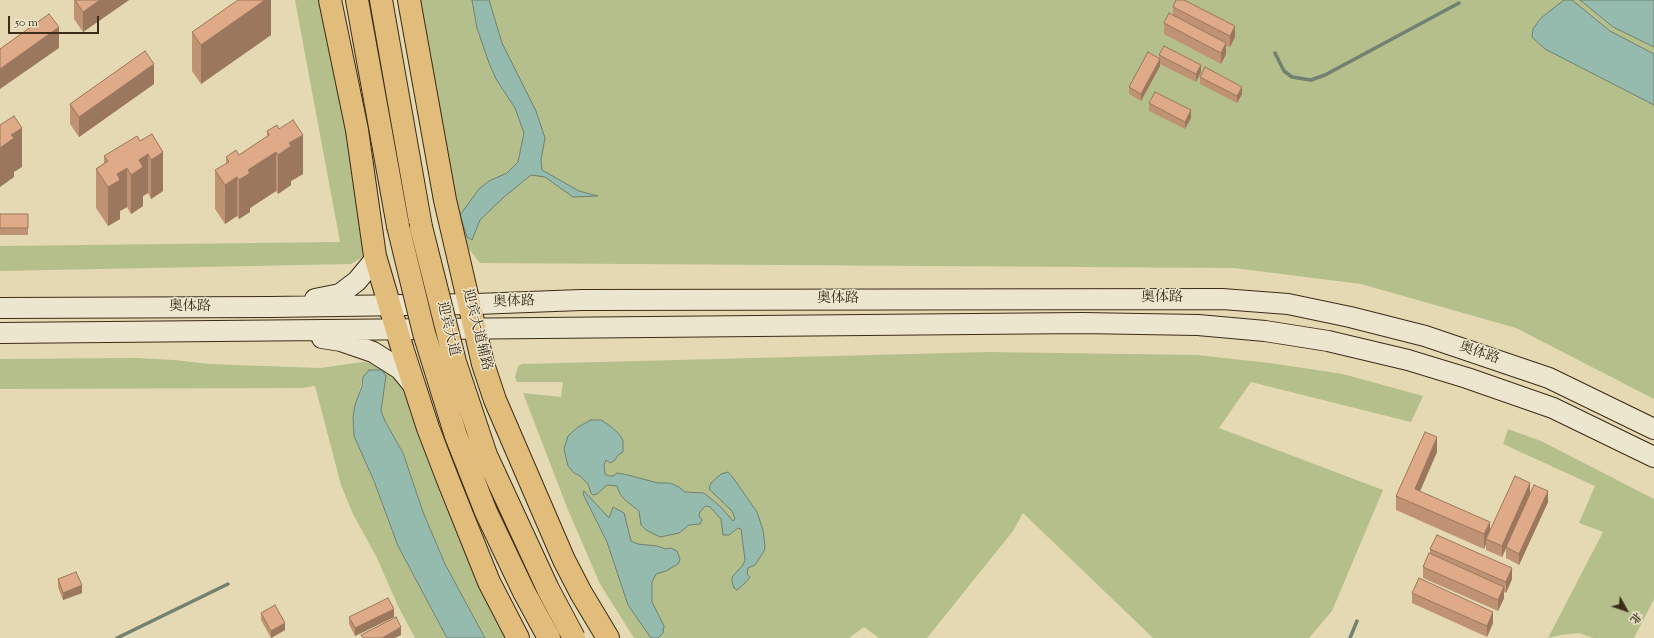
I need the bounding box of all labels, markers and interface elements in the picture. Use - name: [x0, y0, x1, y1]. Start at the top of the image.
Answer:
- scale bar: [10, 8, 101, 34]
- text: 50 m: [15, 14, 38, 32]
- street label: 迎宾大道辅路: [458, 287, 494, 373]
- street label: 奥体路: [1141, 291, 1183, 307]
- street label: 奥体路: [817, 292, 859, 308]
- street label: 奥体路: [493, 294, 535, 312]
- street label: 奥体路: [169, 300, 211, 316]
- street label: 迎宾大道: [432, 300, 462, 358]
- street label: 奥体路: [1456, 339, 1502, 369]
- north arrow: [1606, 590, 1646, 630]
- text: 北: [1626, 608, 1645, 627]

